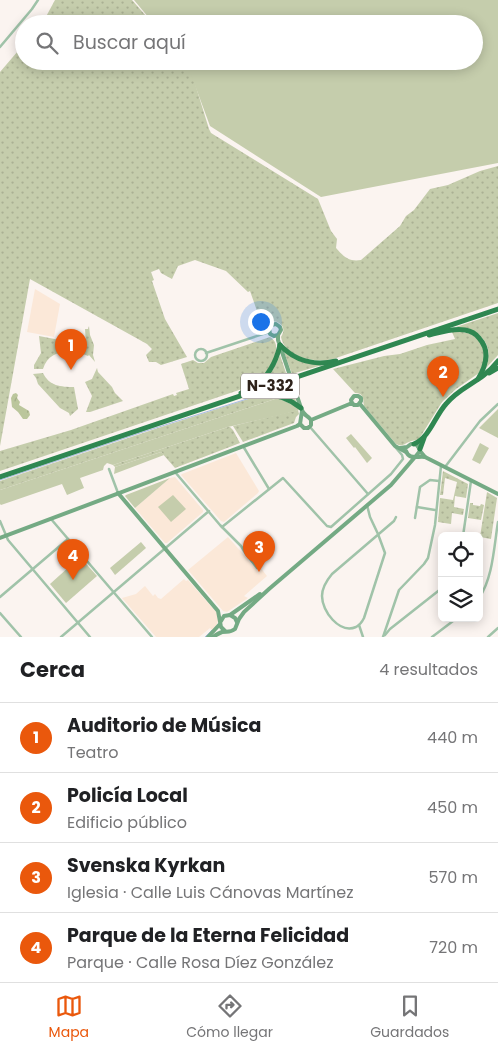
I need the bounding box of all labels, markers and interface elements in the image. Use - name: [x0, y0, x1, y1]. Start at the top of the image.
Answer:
- search box: [15, 15, 483, 70]
- icon: search: [33, 29, 61, 57]
- text: Buscar aquí: [73, 29, 186, 56]
- your location: [248, 309, 274, 335]
- pin: 1: [55, 329, 87, 370]
- pin: 2: [427, 356, 459, 397]
- road number: N-332: [241, 374, 299, 398]
- pin: 3: [243, 531, 275, 572]
- map controls: [438, 532, 483, 622]
- button: locate: [438, 532, 483, 577]
- pin: 4: [57, 539, 89, 580]
- button: layers: [438, 577, 483, 622]
- text: Cerca: [20, 655, 85, 684]
- text: 4 resultados: [379, 658, 478, 681]
- text: Auditorio de Música: [67, 712, 262, 739]
- text: 1: [33, 726, 39, 749]
- text: 440 m: [427, 726, 478, 749]
- text: Teatro: [67, 741, 118, 764]
- text: Policía Local: [67, 782, 188, 809]
- text: 2: [31, 796, 41, 819]
- text: 450 m: [427, 796, 478, 819]
- text: Edificio público: [67, 811, 187, 834]
- text: Svenska Kyrkan: [67, 852, 225, 879]
- text: 3: [31, 866, 41, 889]
- text: 570 m: [428, 866, 478, 889]
- text: Iglesia · Calle Luis Cánovas Martínez: [67, 881, 353, 904]
- text: Parque de la Eterna Felicidad: [67, 922, 349, 949]
- text: 4: [31, 936, 41, 959]
- text: 720 m: [429, 936, 478, 959]
- text: Parque · Calle Rosa Díez González: [67, 951, 333, 974]
- tab: Mapa: [49, 992, 89, 1043]
- tab: Cómo llegar: [186, 992, 273, 1043]
- tab: Guardados: [370, 992, 449, 1043]

